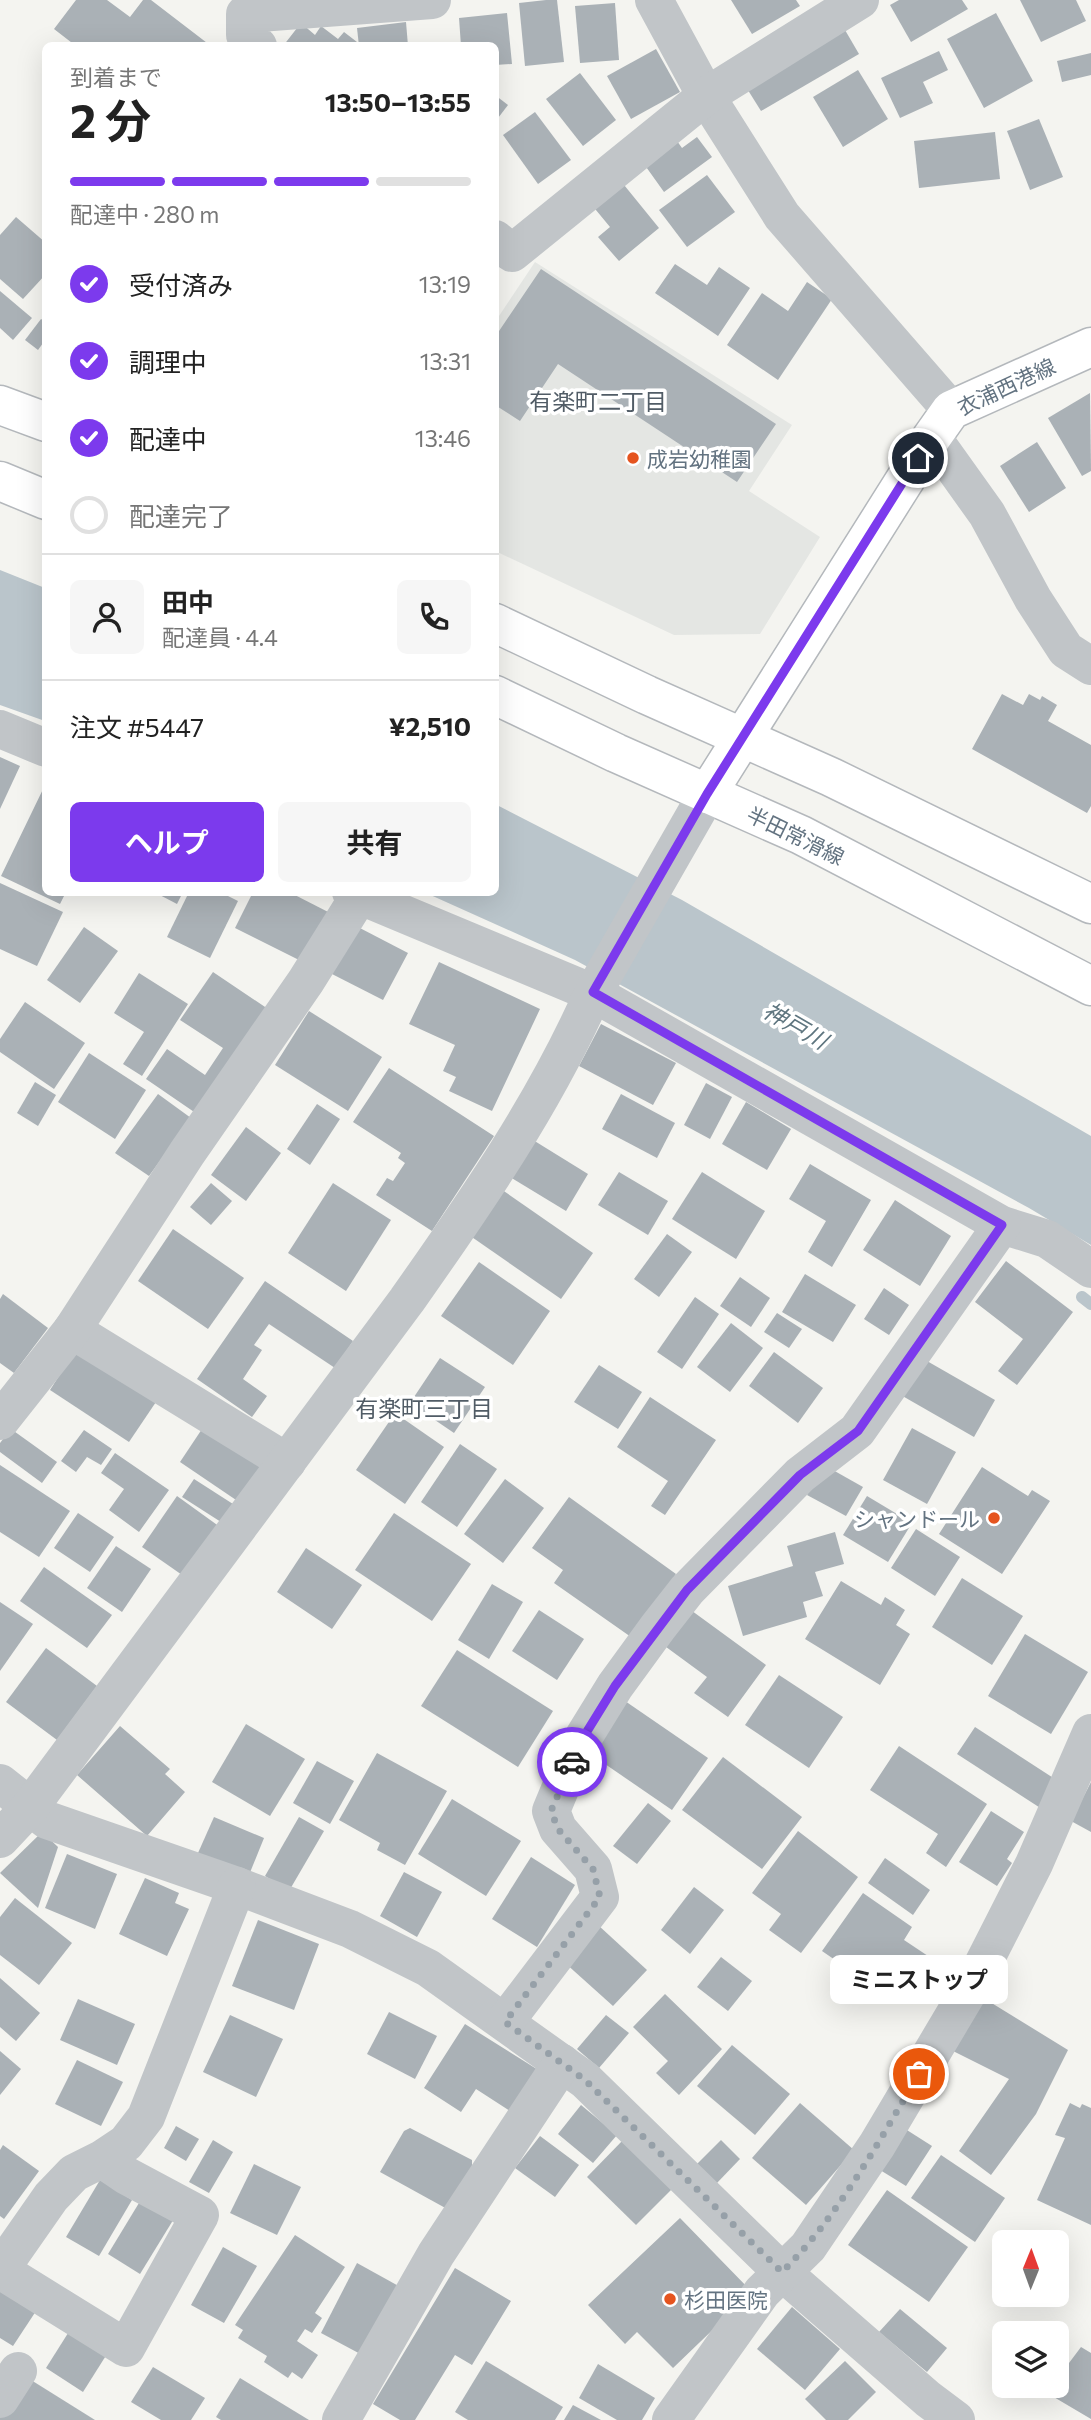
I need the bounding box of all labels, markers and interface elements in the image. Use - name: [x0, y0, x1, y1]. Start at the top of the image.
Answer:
- text: 到着まで: [70, 63, 162, 91]
- text: 13:50–13:55: [325, 86, 471, 117]
- text: 2 分: [70, 91, 151, 147]
- text: 配達中 · 280 m: [70, 200, 219, 228]
- icon: check: [70, 265, 108, 303]
- text: 受付済み: [129, 269, 233, 300]
- text: 13:19: [419, 270, 471, 298]
- icon: check: [70, 342, 108, 380]
- text: 調理中: [129, 346, 207, 377]
- text: 13:31: [420, 347, 471, 375]
- street label: 衣浦西港線: [953, 352, 1059, 420]
- district label: 有楽町二丁目: [529, 387, 667, 415]
- icon: check: [70, 419, 108, 457]
- text: 配達中: [129, 423, 207, 454]
- text: 13:46: [415, 424, 471, 452]
- pin: [888, 428, 948, 488]
- icon: home: [899, 439, 937, 477]
- place label: 成岩幼稚園: [647, 446, 752, 471]
- marker: 成岩幼稚園: [625, 450, 641, 466]
- text: 配達完了: [129, 500, 233, 531]
- button: person: [70, 580, 144, 654]
- button: phone: [397, 580, 471, 654]
- text: 田中: [162, 586, 214, 617]
- text: 配達員 · 4.4: [162, 623, 278, 651]
- text: ¥2,510: [389, 710, 471, 741]
- text: 注文 #5447: [70, 711, 204, 742]
- street label: 半田常滑線: [743, 801, 849, 869]
- button: ヘルプ: [70, 802, 264, 882]
- button: 共有: [278, 802, 471, 882]
- water label: 神戸川: [759, 996, 835, 1056]
- district label: 有楽町三丁目: [355, 1394, 493, 1422]
- place label: シャンドール: [854, 1506, 980, 1531]
- marker: シャンドール: [986, 1510, 1002, 1526]
- courier: [537, 1727, 607, 1797]
- icon: car: [553, 1743, 591, 1781]
- callout: ミニストップ: [830, 1955, 1008, 2004]
- text: ミニストップ: [850, 1965, 988, 1993]
- pin: [889, 2044, 949, 2104]
- icon: bag: [900, 2055, 938, 2093]
- north arrow: [992, 2230, 1069, 2306]
- map controls: [992, 2230, 1069, 2398]
- place label: 杉田医院: [684, 2287, 768, 2312]
- marker: 杉田医院: [662, 2291, 678, 2307]
- button: layers: [992, 2321, 1069, 2398]

